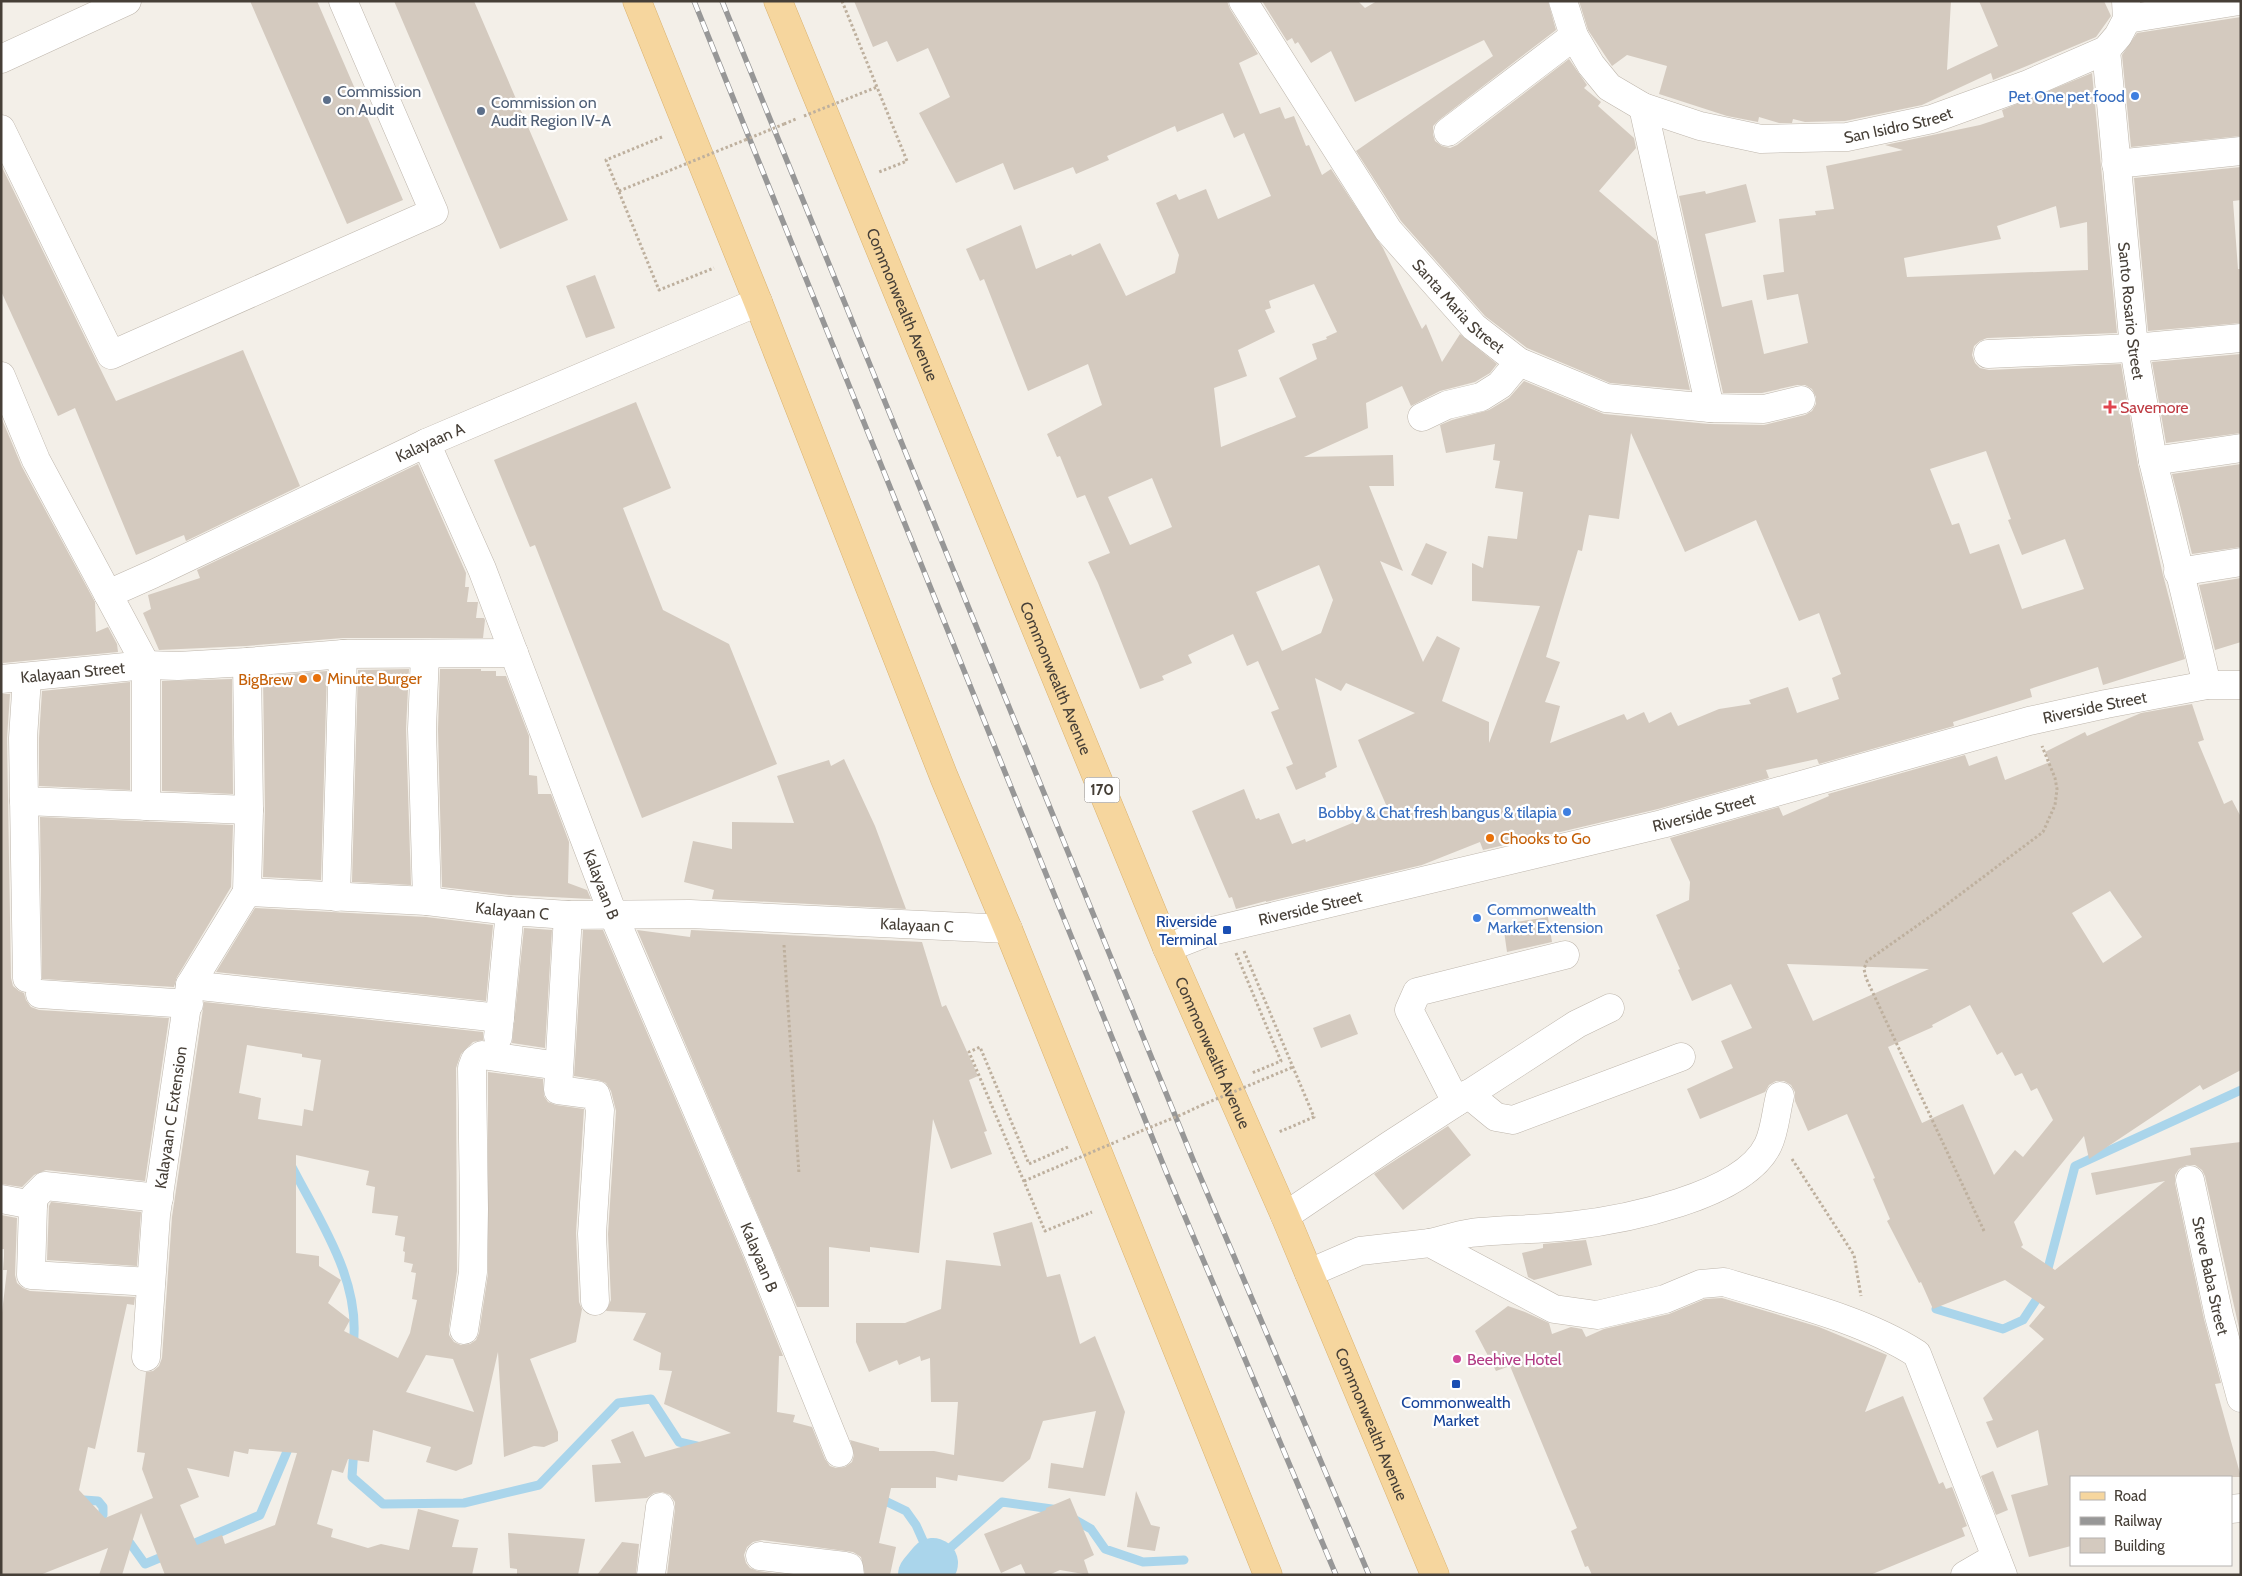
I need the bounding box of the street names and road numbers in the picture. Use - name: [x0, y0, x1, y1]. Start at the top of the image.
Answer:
- street label: San Isidro Street: [1842, 103, 1956, 147]
- street label: Commonwealth Avenue: [862, 225, 942, 384]
- street label: Santo Rosario Street: [2114, 241, 2148, 382]
- street label: Santa Maria Street: [1408, 255, 1509, 358]
- street label: Kalayaan A: [392, 419, 468, 466]
- street label: Commonwealth Avenue: [1016, 599, 1096, 758]
- street label: Kalayaan Street: [20, 658, 126, 687]
- street label: Riverside Street: [2041, 687, 2149, 728]
- road number: 170: [1084, 778, 1120, 802]
- street label: Riverside Street: [1651, 789, 1758, 836]
- street label: Kalayaan B: [579, 847, 623, 922]
- street label: Riverside Street: [1257, 887, 1365, 930]
- street label: Kalayaan C: [474, 898, 550, 924]
- street label: Kalayaan C: [880, 914, 954, 936]
- street label: Commonwealth Avenue: [1171, 974, 1254, 1132]
- street label: Kalayaan C Extension: [151, 1045, 191, 1190]
- street label: Steve Baba Street: [2188, 1215, 2233, 1338]
- street label: Kalayaan B: [736, 1220, 782, 1295]
- street label: Commonwealth Avenue: [1331, 1345, 1412, 1503]

